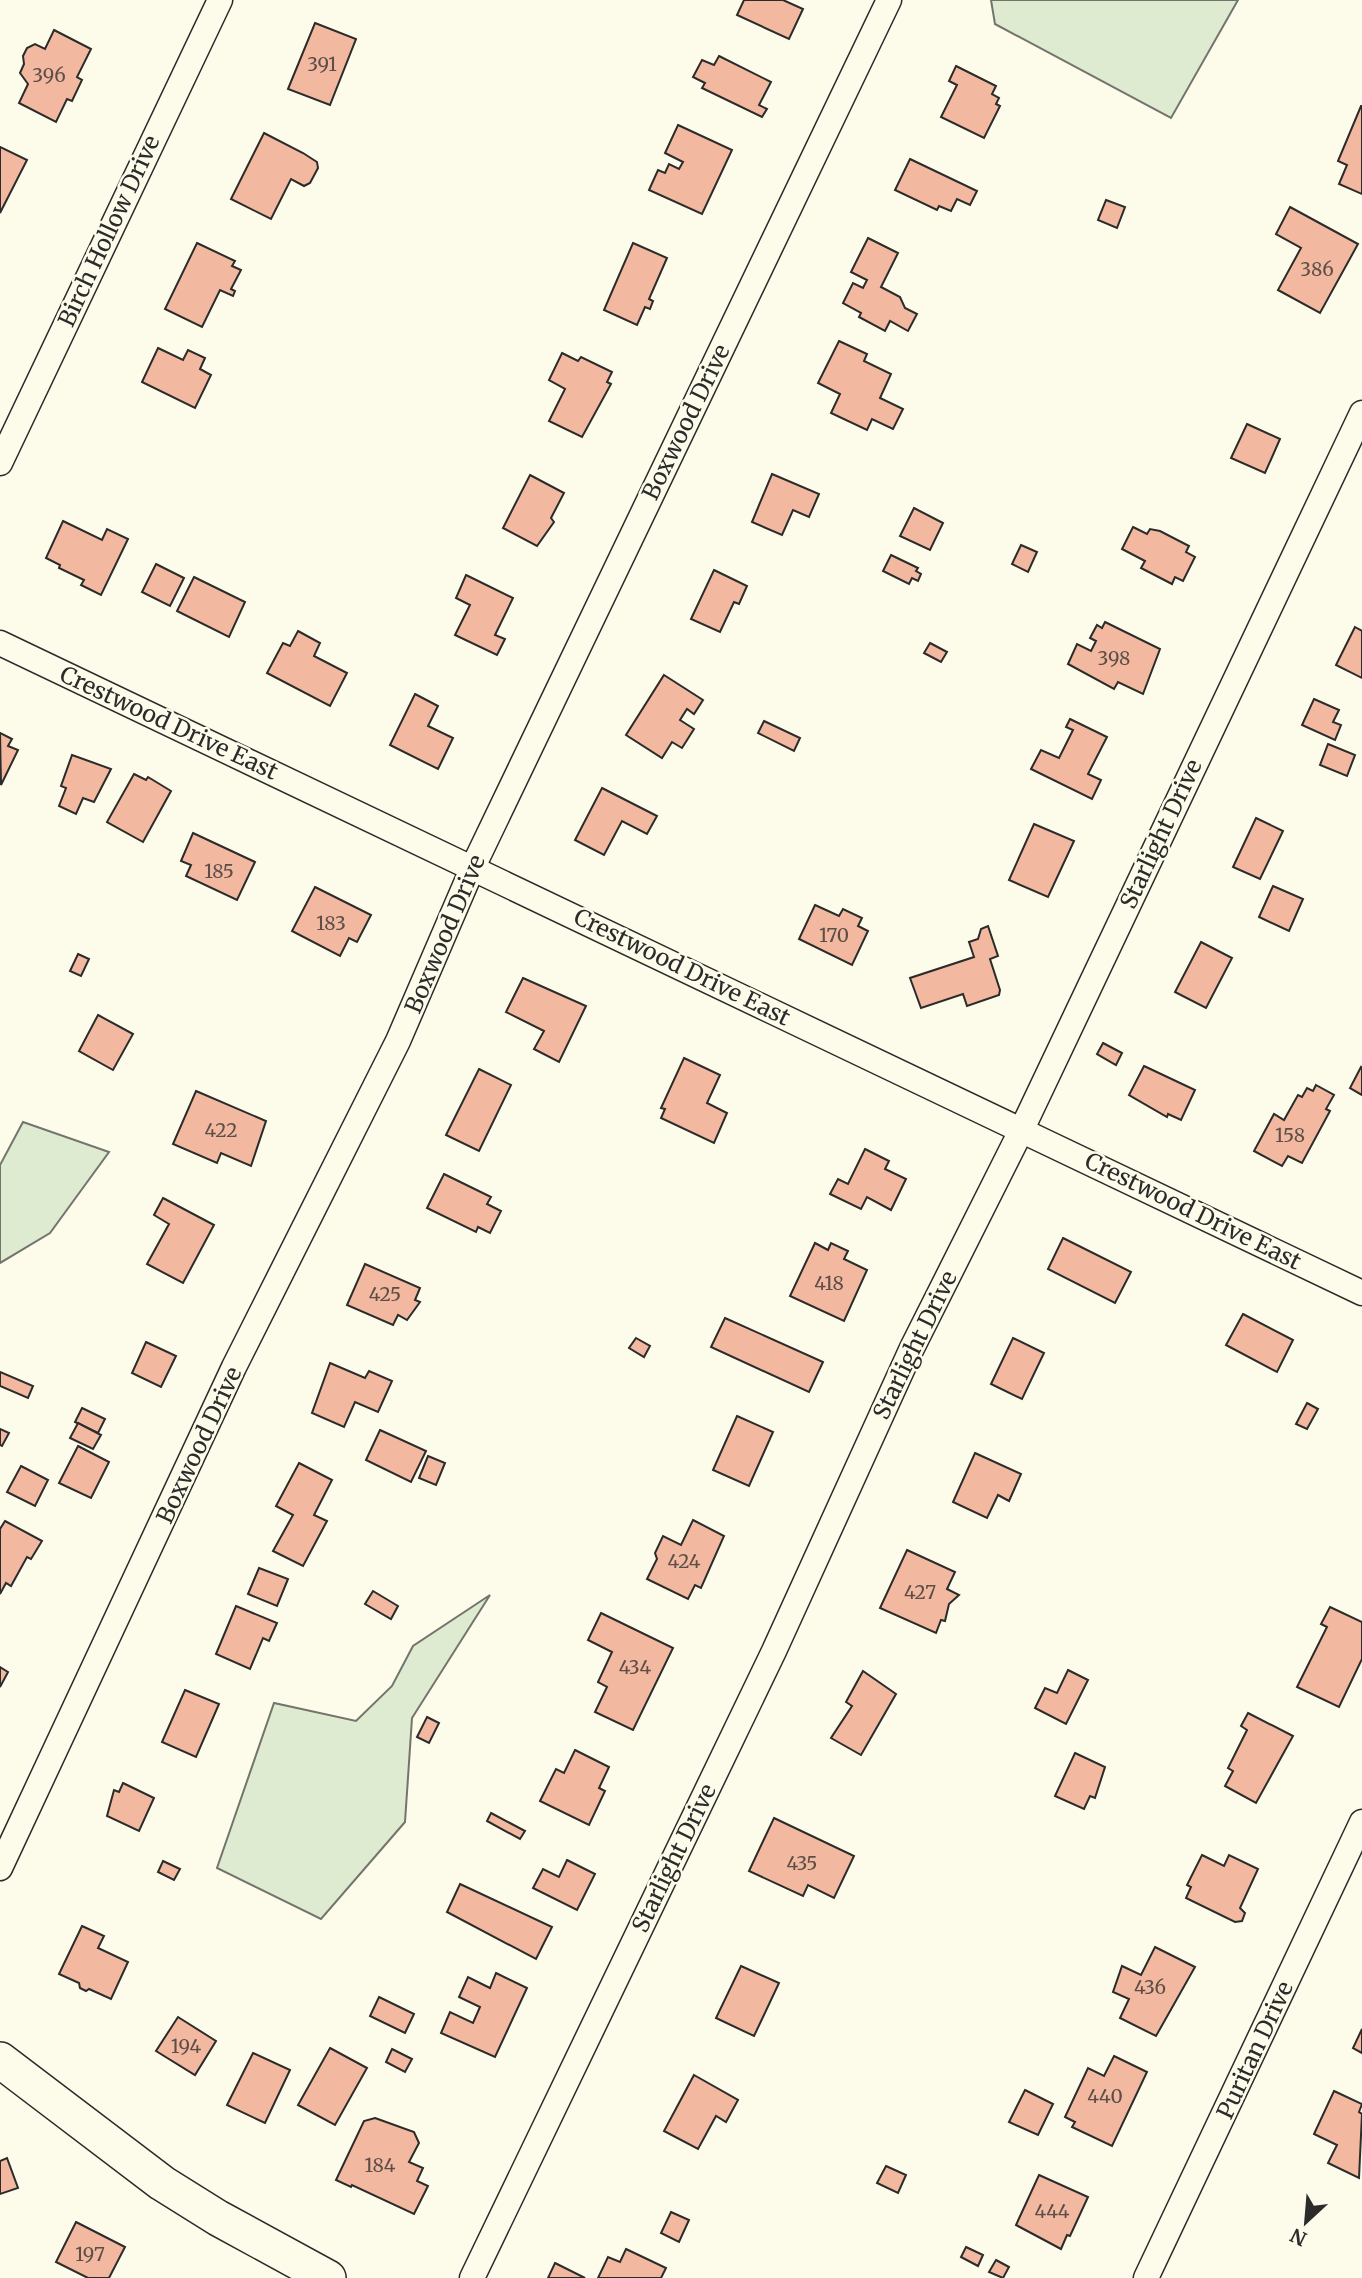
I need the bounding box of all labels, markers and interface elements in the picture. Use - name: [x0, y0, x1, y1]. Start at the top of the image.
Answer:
- house number: 391: [307, 52, 337, 76]
- house number: 396: [32, 63, 66, 87]
- street label: Birch Hollow Drive: [51, 130, 166, 331]
- house number: 386: [1300, 257, 1334, 281]
- street label: Boxwood Drive: [635, 339, 736, 504]
- house number: 398: [1098, 646, 1130, 670]
- street label: Crestwood Drive East: [56, 659, 283, 786]
- street label: Starlight Drive: [1113, 754, 1208, 913]
- street label: Boxwood Drive: [398, 850, 491, 1017]
- house number: 185: [204, 859, 234, 883]
- street label: Crestwood Drive East: [569, 902, 795, 1032]
- house number: 183: [316, 911, 346, 935]
- house number: 170: [819, 923, 849, 947]
- house number: 422: [205, 1118, 237, 1142]
- house number: 158: [1275, 1123, 1305, 1147]
- street label: Crestwood Drive East: [1080, 1146, 1306, 1276]
- street label: Starlight Drive: [866, 1266, 963, 1424]
- house number: 418: [814, 1271, 844, 1295]
- house number: 425: [369, 1282, 401, 1306]
- street label: Boxwood Drive: [150, 1362, 247, 1528]
- house number: 424: [667, 1549, 701, 1573]
- house number: 427: [904, 1580, 936, 1604]
- house number: 434: [619, 1655, 651, 1679]
- street label: Starlight Drive: [625, 1779, 722, 1937]
- house number: 435: [787, 1851, 817, 1875]
- house number: 436: [1134, 1975, 1166, 1999]
- street label: Puritan Drive: [1210, 1976, 1299, 2123]
- house number: 194: [171, 2034, 201, 2058]
- house number: 440: [1087, 2084, 1123, 2108]
- house number: 184: [365, 2153, 396, 2177]
- north arrow: [1271, 2187, 1341, 2257]
- house number: 444: [1034, 2199, 1070, 2223]
- text: N: [1287, 2223, 1311, 2251]
- house number: 197: [75, 2242, 105, 2266]

